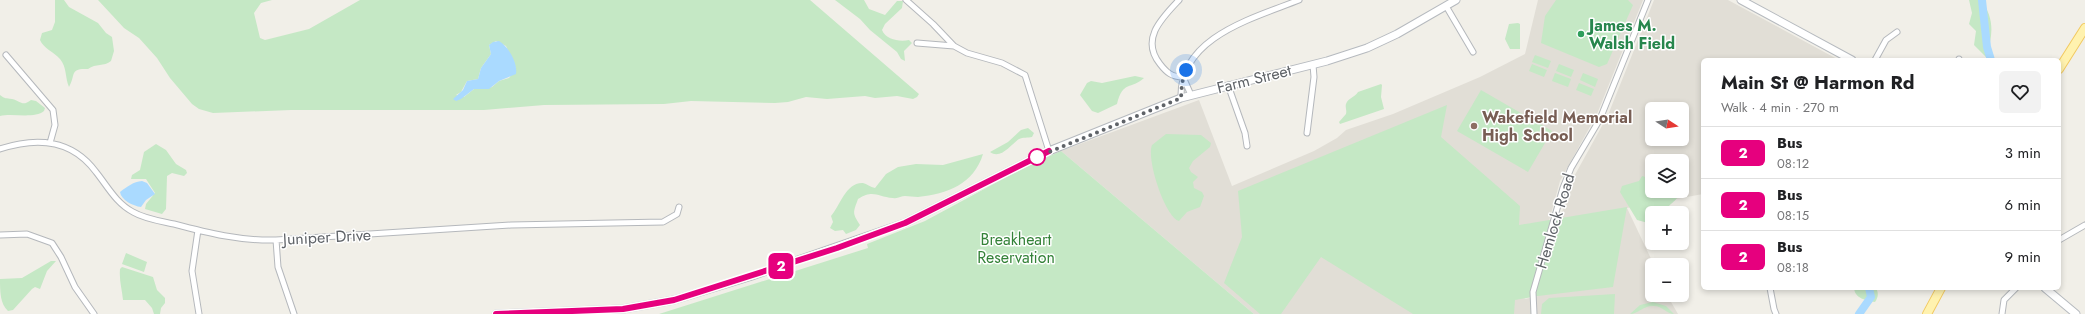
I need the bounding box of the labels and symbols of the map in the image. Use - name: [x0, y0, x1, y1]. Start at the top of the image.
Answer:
- place label: James M. Walsh Field: [1586, 14, 1675, 55]
- marker: James M. Walsh Field: [1576, 29, 1586, 39]
- street label: Farm Street: [1214, 59, 1294, 99]
- your location: [1176, 60, 1196, 80]
- north arrow: [1645, 102, 1689, 146]
- place label: Wakefield Memorial High School: [1482, 106, 1632, 147]
- marker: Wakefield Memorial High School: [1469, 121, 1479, 131]
- unlabelled marker: [1028, 148, 1046, 166]
- street label: Hemlock Road: [1530, 171, 1580, 271]
- street label: Juniper Drive: [280, 223, 372, 251]
- park label: Breakheart Reservation: [977, 228, 1055, 269]
- line badge: 2: [768, 253, 794, 279]

